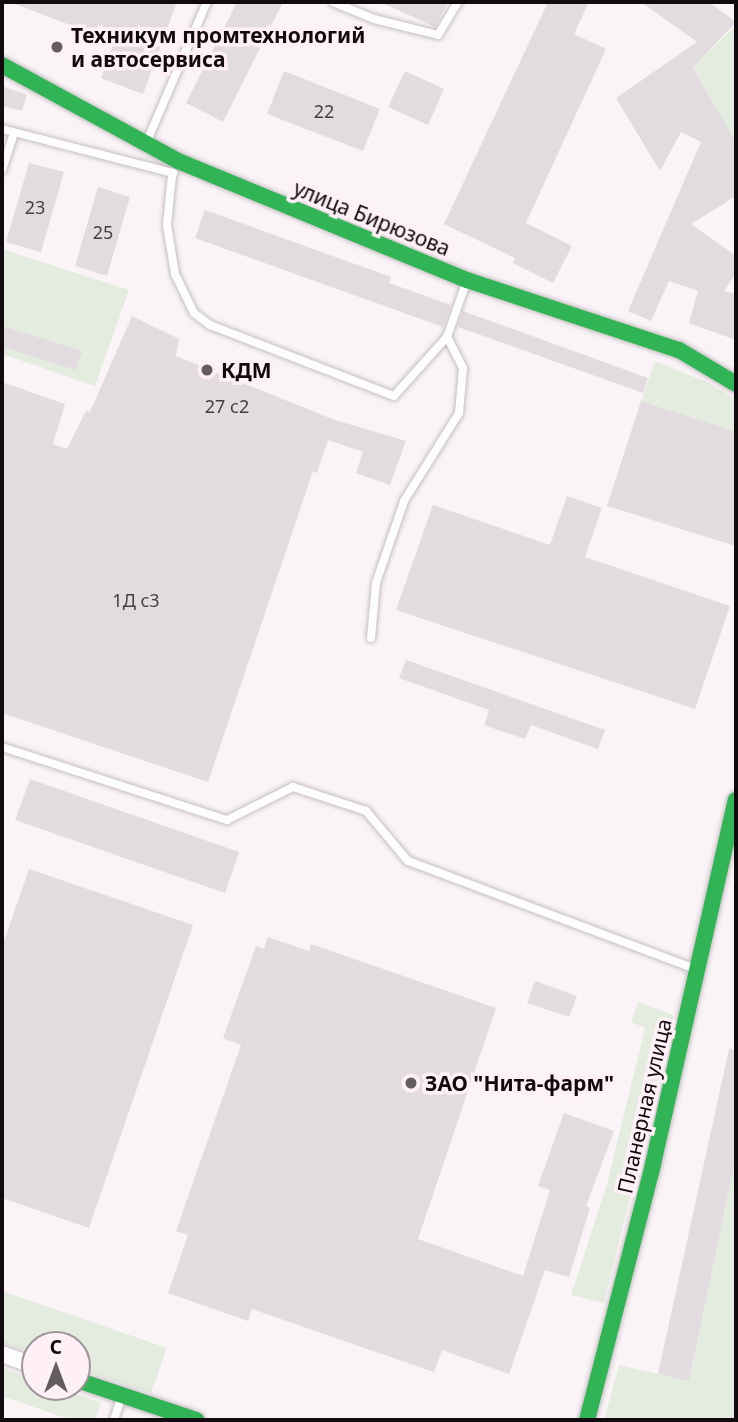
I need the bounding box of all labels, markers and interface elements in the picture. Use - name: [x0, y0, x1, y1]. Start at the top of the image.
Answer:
- place label: Техникум промтехнологий и автосервиса: [71, 22, 365, 72]
- marker: Техникум промтехнологий и автосервиса: [49, 39, 65, 55]
- house number: 22: [314, 100, 334, 122]
- street label: улица Бирюзова: [290, 175, 454, 261]
- house number: 23: [25, 196, 45, 218]
- house number: 25: [93, 221, 113, 243]
- place label: КДМ: [221, 357, 272, 383]
- marker: КДМ: [199, 362, 215, 378]
- house number: 27 с2: [205, 395, 249, 417]
- house number: 1Д с3: [112, 589, 160, 611]
- street label: Планерная улица: [612, 1016, 676, 1196]
- place label: ЗАО "Нита-фарм": [425, 1070, 614, 1096]
- marker: ЗАО "Нита-фарм": [403, 1075, 419, 1091]
- north arrow: [21, 1331, 91, 1401]
- text: С: [50, 1334, 62, 1360]

